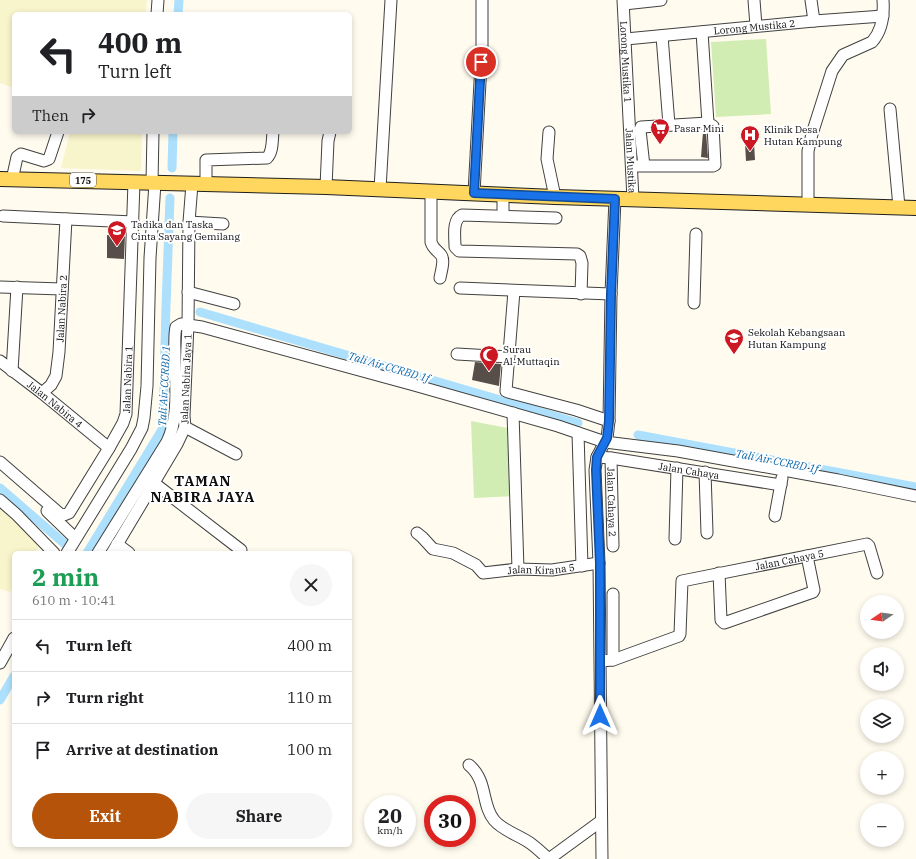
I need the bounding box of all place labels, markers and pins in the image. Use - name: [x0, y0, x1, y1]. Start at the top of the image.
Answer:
- pin: [464, 45, 498, 79]
- supermarket icon: Pasar Mini: [649, 117, 671, 145]
- place label: Pasar Mini: [674, 122, 724, 135]
- place label: Klinik Desa Hutan Kampung: [764, 123, 842, 148]
- hospital icon: Klinik Desa Hutan Kampung: [739, 124, 761, 152]
- place label: Tadika dan Taska Cinta Sayang Gemilang: [131, 218, 240, 243]
- school or university icon: Tadika dan Taska Cinta Sayang Gemilang: [106, 219, 128, 247]
- place label: Sekolah Kebangsaan Hutan Kampung: [748, 326, 846, 351]
- school or university icon: Sekolah Kebangsaan Hutan Kampung: [723, 327, 745, 355]
- place label: Surau Al-Muttaqin: [503, 343, 560, 368]
- mosque icon: Surau Al-Muttaqin: [478, 344, 500, 372]

